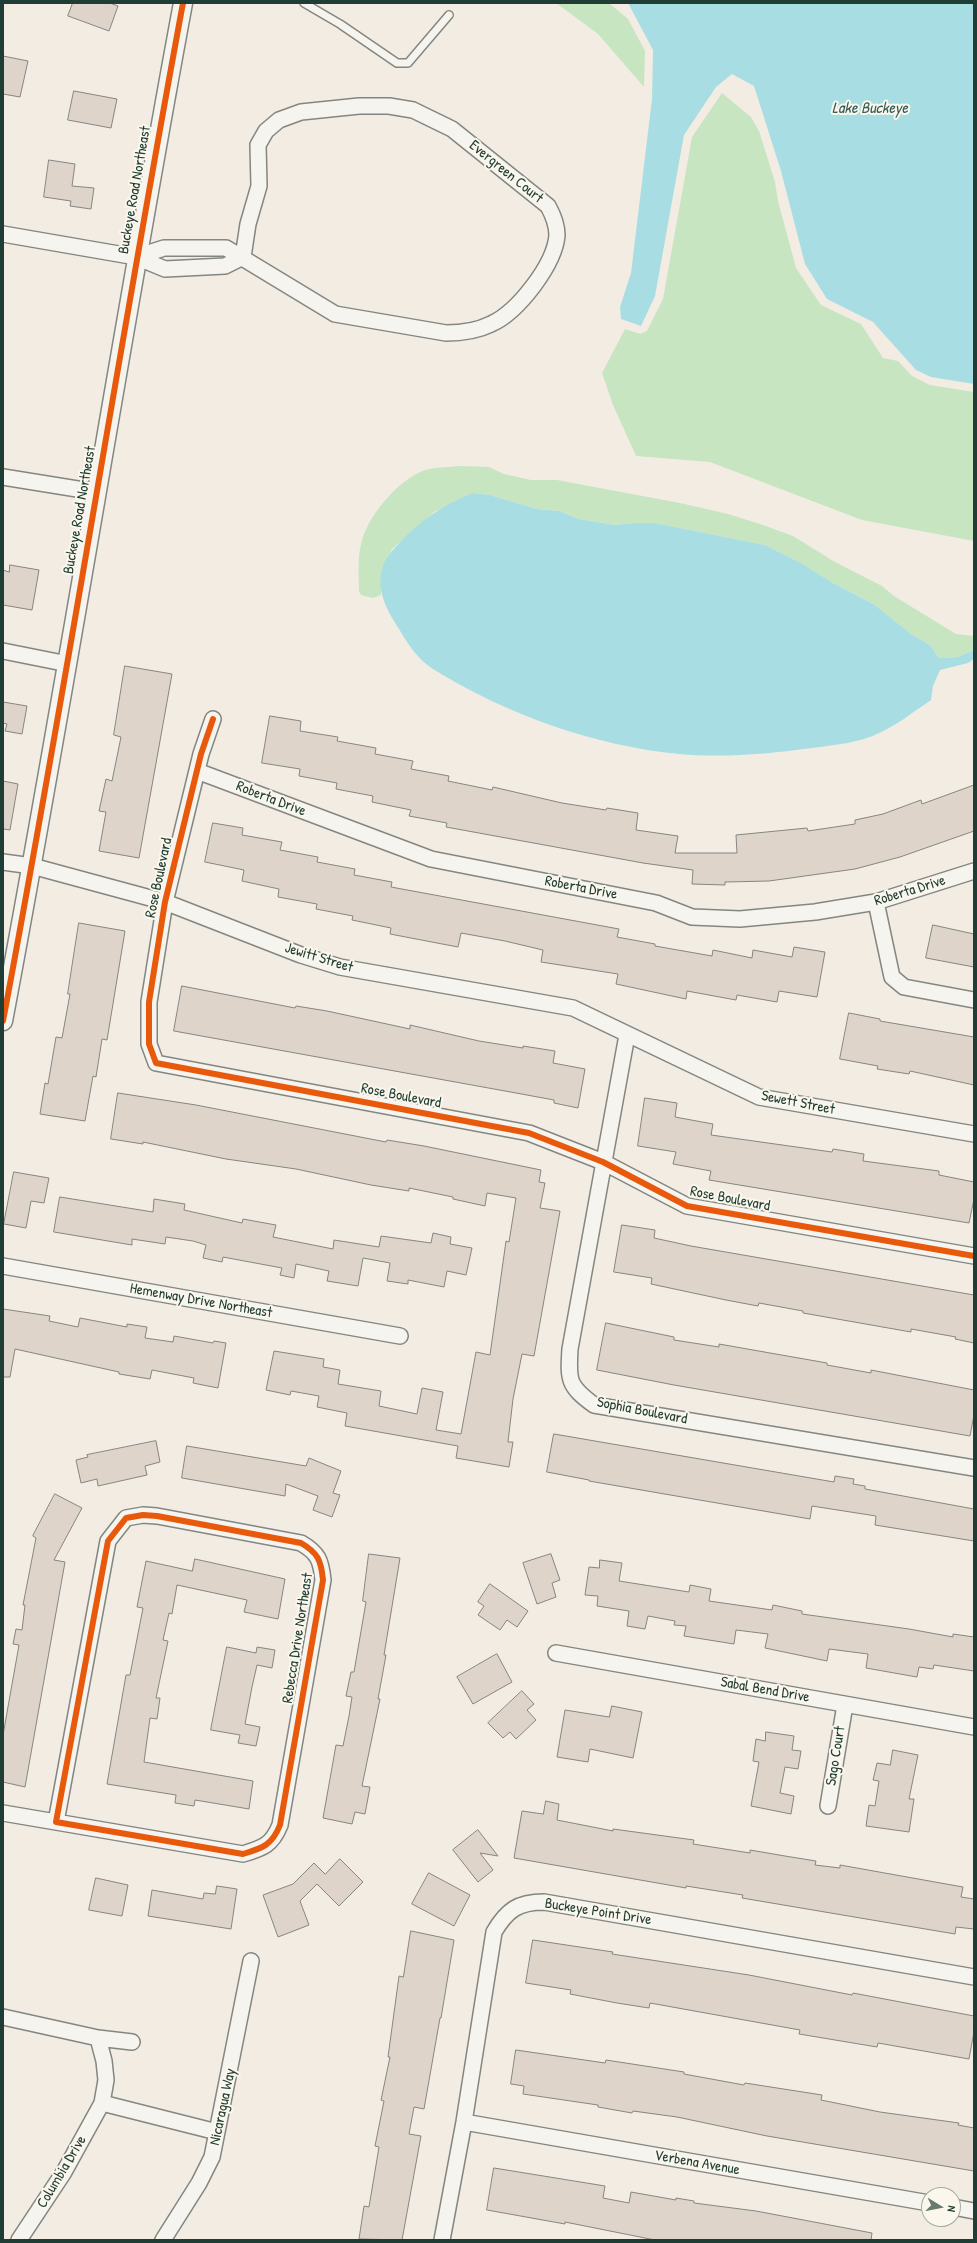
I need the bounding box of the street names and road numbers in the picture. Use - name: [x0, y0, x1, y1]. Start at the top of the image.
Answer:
- street label: Buckeye Road Northeast: [115, 125, 155, 255]
- street label: Evergreen Court: [465, 137, 547, 207]
- street label: Buckeye Road Northeast: [60, 445, 100, 575]
- street label: Roberta Drive: [233, 777, 309, 821]
- street label: Rose Boulevard: [142, 836, 176, 920]
- street label: Roberta Drive: [543, 872, 619, 904]
- street label: Roberta Drive: [872, 872, 948, 910]
- street label: Jewitt Street: [283, 939, 355, 977]
- street label: Rose Boulevard: [359, 1079, 443, 1113]
- street label: Sewett Street: [760, 1087, 836, 1119]
- street label: Rose Boulevard: [688, 1182, 772, 1216]
- street label: Hemenway Drive Northeast: [128, 1280, 274, 1322]
- street label: Sophia Boulevard: [595, 1393, 689, 1429]
- street label: Rebecca Drive Northeast: [279, 1572, 317, 1704]
- street label: Sabal Bend Drive: [719, 1673, 811, 1707]
- street label: Sago Court: [822, 1725, 850, 1787]
- street label: Buckeye Point Drive: [543, 1895, 653, 1929]
- street label: Nicaragua Way: [206, 2067, 240, 2147]
- street label: Columbia Drive: [33, 2132, 91, 2212]
- street label: Verbena Avenue: [653, 2147, 741, 2179]

